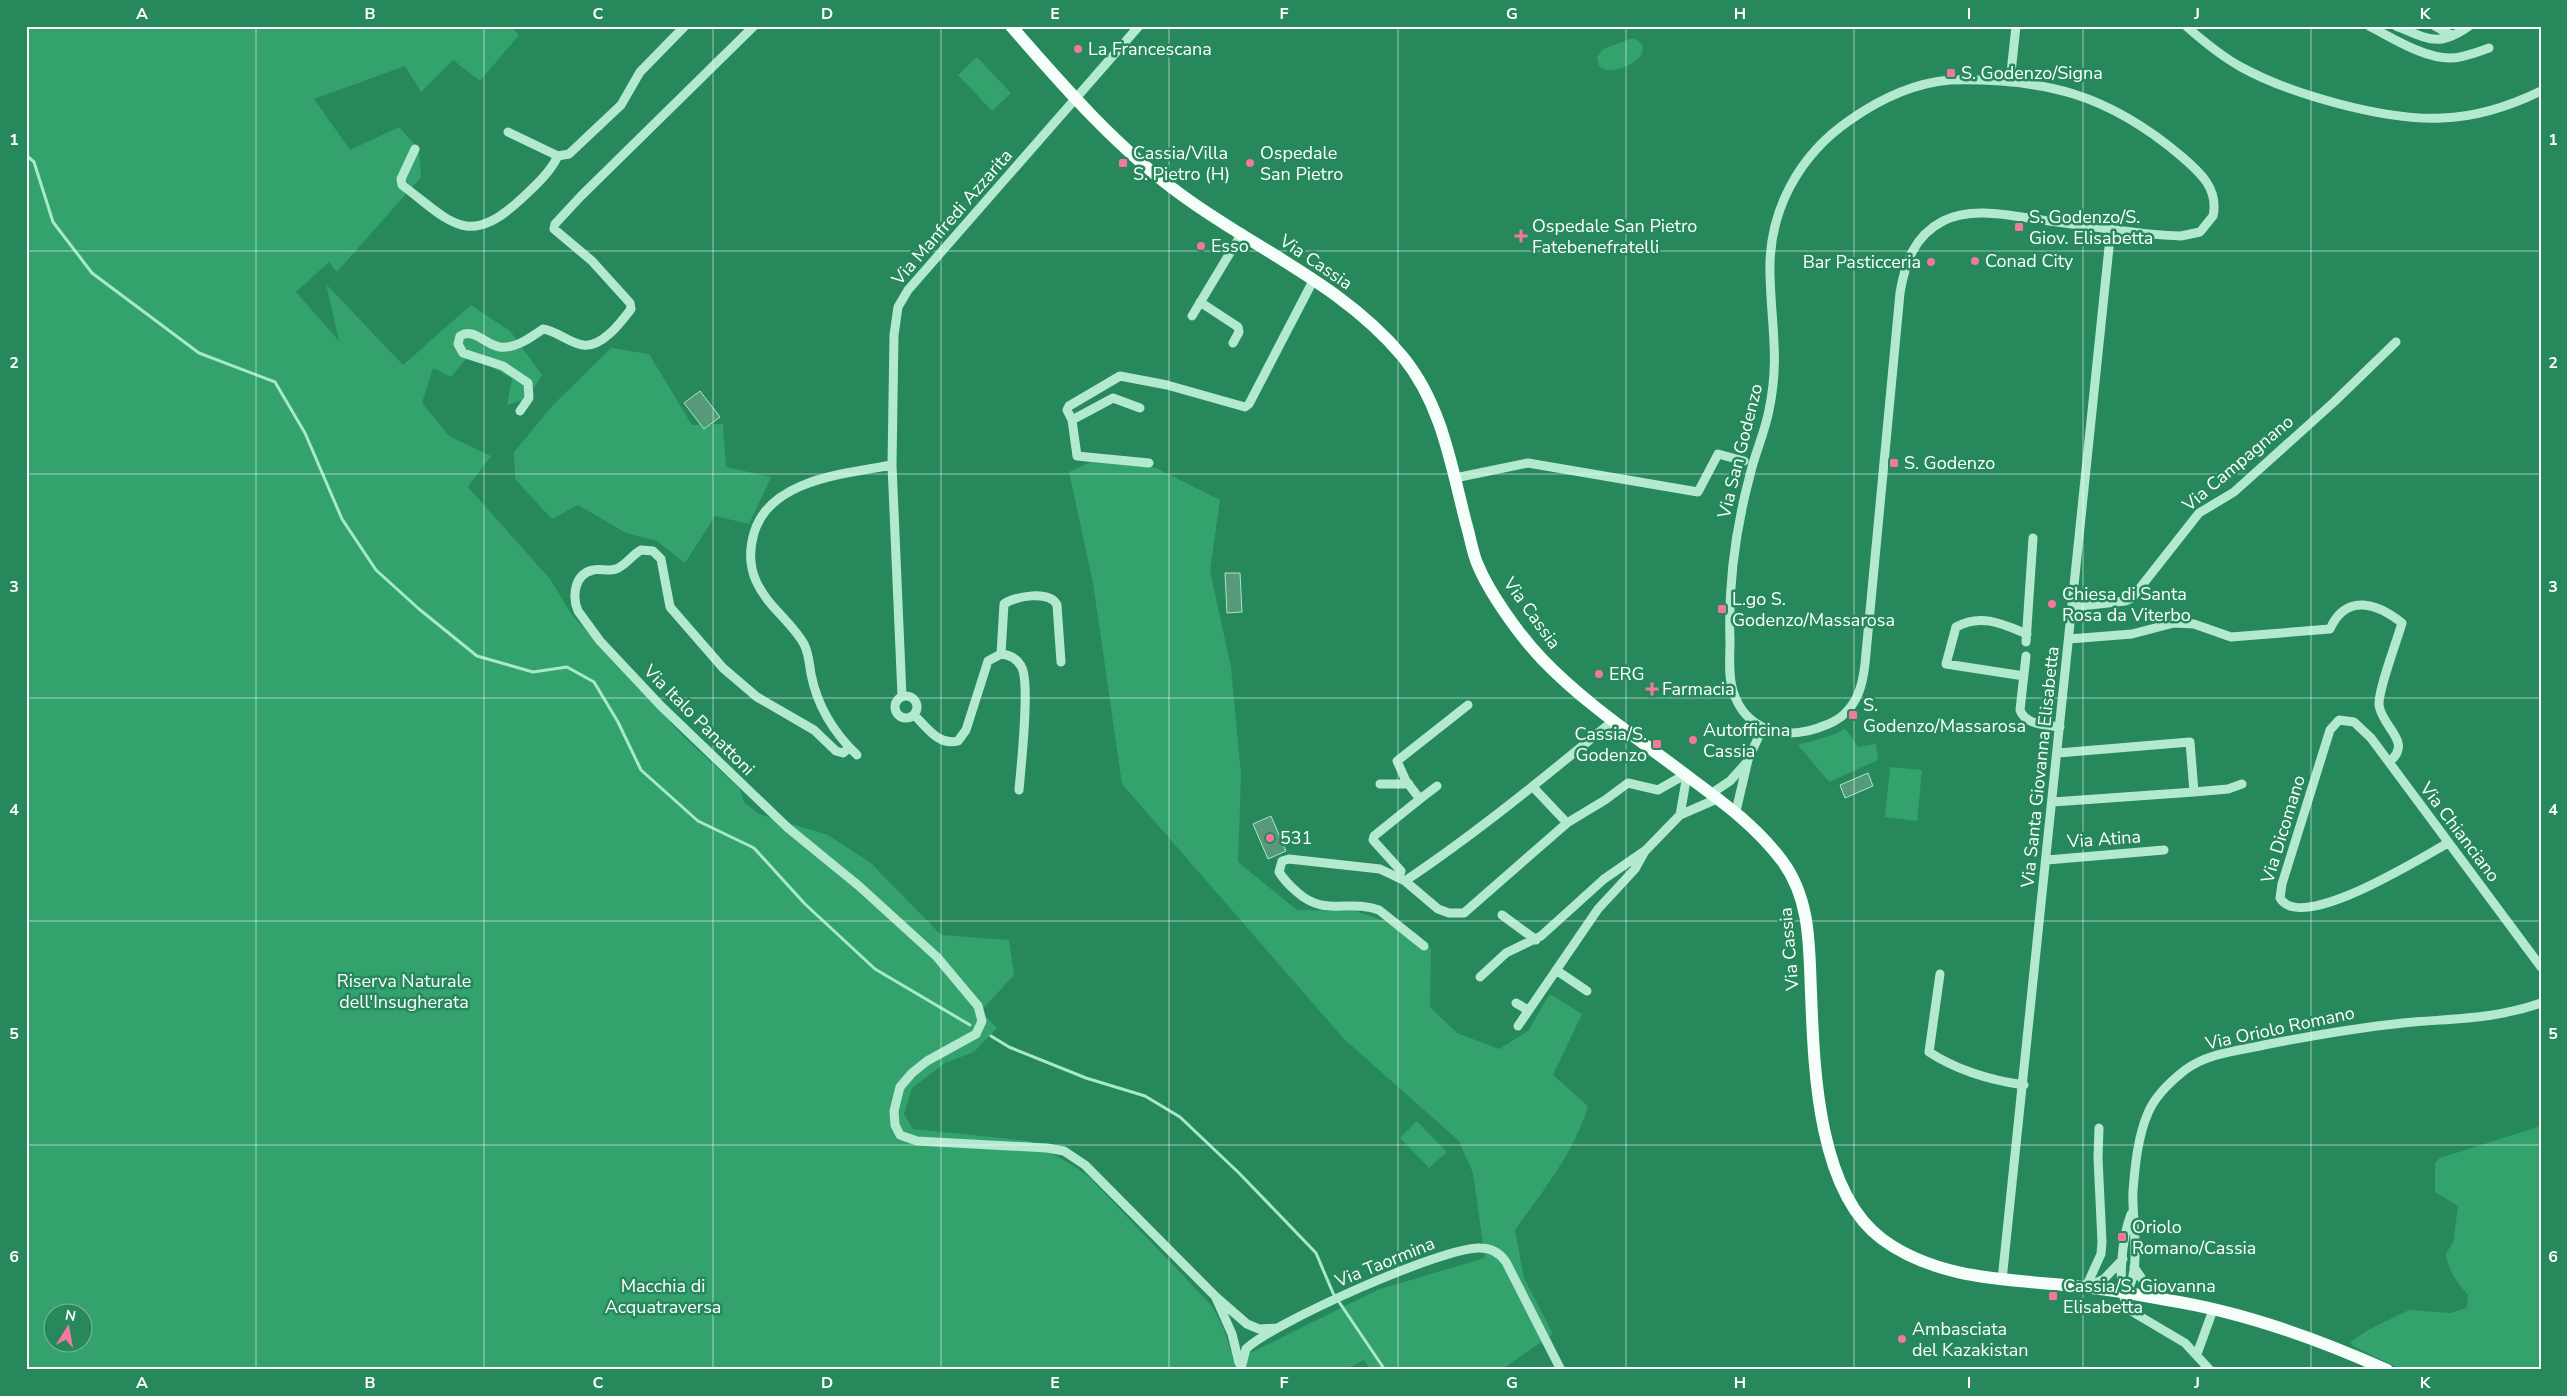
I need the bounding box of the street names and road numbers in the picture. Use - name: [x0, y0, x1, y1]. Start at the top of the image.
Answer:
- street label: Via Manfredi Azzarita: [886, 144, 1018, 291]
- street label: Via Cassia: [1274, 228, 1357, 295]
- street label: Via San Godenzo: [1711, 381, 1768, 522]
- street label: Via Campagnano: [2177, 409, 2299, 517]
- street label: Via Cassia: [1497, 572, 1566, 654]
- street label: Via Santa Giovanna Elisabetta: [2015, 645, 2065, 890]
- street label: Via Italo Panattoni: [637, 658, 760, 781]
- street label: Via Dicomano: [2255, 772, 2311, 887]
- street label: Via Chianciano: [2414, 776, 2505, 887]
- street label: Via Atina: [2065, 824, 2142, 854]
- street label: Via Cassia: [1773, 907, 1805, 992]
- street label: Via Oriolo Romano: [2202, 1000, 2357, 1056]
- street label: Via Taormina: [1331, 1231, 1438, 1293]

